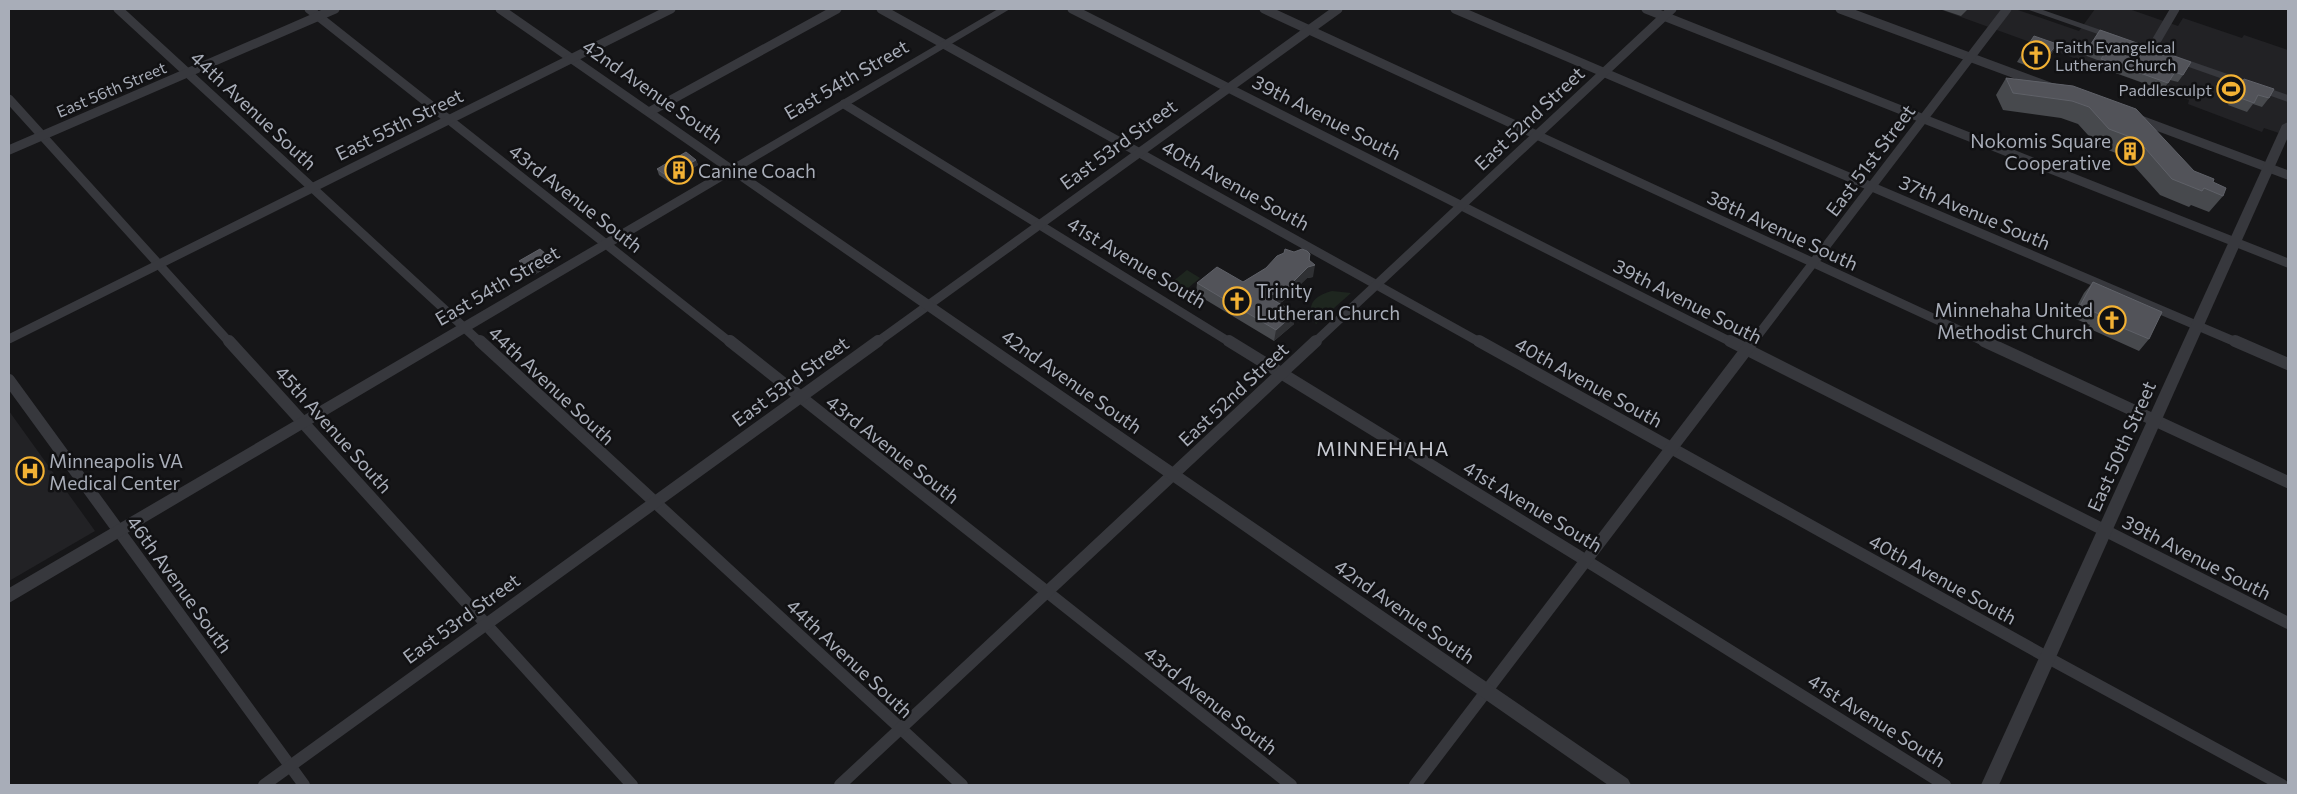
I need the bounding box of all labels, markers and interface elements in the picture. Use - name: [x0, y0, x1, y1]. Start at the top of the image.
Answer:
- street label: 42nd Avenue South: [578, 34, 728, 148]
- street label: East 54th Street: [780, 34, 912, 124]
- place label: Faith Evangelical Lutheran Church: [2055, 37, 2176, 74]
- church icon: Faith Evangelical Lutheran Church: [2021, 40, 2051, 70]
- street label: 44th Avenue South: [186, 46, 322, 174]
- street label: East 56th Street: [53, 57, 169, 121]
- street label: East 52nd Street: [1469, 61, 1589, 175]
- street label: 39th Avenue South: [1249, 70, 1405, 164]
- sports icon: Paddlesculpt: [2216, 74, 2246, 104]
- place label: Paddlesculpt: [2119, 80, 2212, 99]
- street label: East 55th Street: [331, 83, 467, 165]
- street label: East 53rd Street: [1055, 94, 1181, 194]
- street label: East 51st Street: [1820, 99, 1920, 220]
- place label: Nokomis Square Cooperative: [1970, 129, 2111, 174]
- street label: 40th Avenue South: [1158, 135, 1314, 235]
- building icon: Nokomis Square Cooperative: [2115, 136, 2145, 166]
- street label: 43rd Avenue South: [505, 139, 647, 257]
- building icon: Canine Coach: [664, 155, 694, 185]
- place label: Canine Coach: [698, 159, 816, 182]
- street label: 37th Avenue South: [1896, 170, 2054, 254]
- street label: 38th Avenue South: [1704, 185, 1862, 275]
- street label: 41st Avenue South: [1063, 212, 1211, 312]
- street label: East 54th Street: [431, 240, 563, 330]
- street label: 39th Avenue South: [1610, 254, 1766, 348]
- place label: Trinity Lutheran Church: [1256, 279, 1400, 324]
- church icon: Trinity Lutheran Church: [1222, 286, 1252, 316]
- place label: Minnehaha United Methodist Church: [1935, 298, 2093, 343]
- church icon: Minnehaha United Methodist Church: [2097, 305, 2127, 335]
- street label: 44th Avenue South: [484, 321, 620, 449]
- street label: 42nd Avenue South: [997, 324, 1147, 438]
- street label: East 53rd Street: [727, 331, 853, 431]
- street label: 40th Avenue South: [1511, 332, 1667, 432]
- street label: East 52nd Street: [1173, 337, 1293, 451]
- street label: 45th Avenue South: [271, 361, 397, 497]
- street label: East 50th Street: [2082, 377, 2160, 515]
- street label: 43rd Avenue South: [822, 390, 964, 508]
- district label: MINNEHAHA: [1316, 436, 1450, 460]
- place label: Minneapolis VA Medical Center: [49, 449, 183, 494]
- hospital icon: Minneapolis VA Medical Center: [15, 456, 45, 486]
- street label: 41st Avenue South: [1459, 456, 1607, 556]
- street label: 39th Avenue South: [2119, 510, 2275, 604]
- street label: 46th Avenue South: [122, 511, 238, 657]
- street label: 40th Avenue South: [1865, 529, 2021, 629]
- street label: 42nd Avenue South: [1330, 554, 1480, 668]
- street label: East 53rd Street: [398, 568, 524, 668]
- street label: 44th Avenue South: [782, 594, 918, 722]
- street label: 43rd Avenue South: [1140, 641, 1282, 759]
- street label: 41st Avenue South: [1804, 668, 1950, 772]

